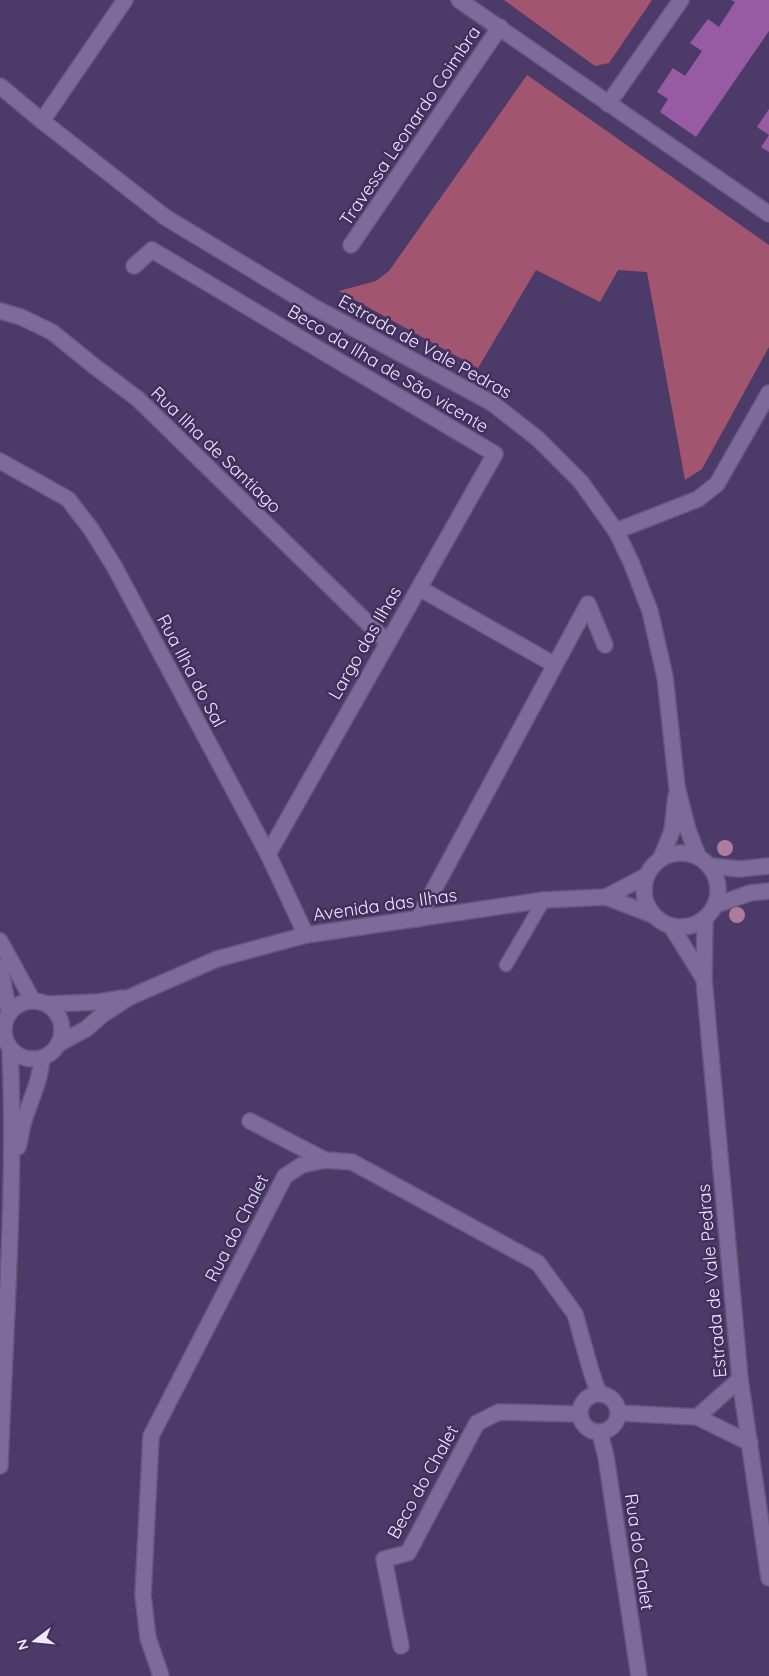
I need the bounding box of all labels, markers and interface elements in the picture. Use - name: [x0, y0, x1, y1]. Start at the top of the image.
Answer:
- street label: Travessa Leonardo Coimbra: [334, 21, 485, 230]
- street label: Estrada de Vale Pedras: [335, 289, 516, 404]
- street label: Beco da Ilha de São vicente: [283, 299, 493, 438]
- street label: Rua Ilha de Santiago: [146, 381, 286, 518]
- street label: Largo das Ilhas: [323, 582, 406, 704]
- street label: Rua Ilha do Sal: [152, 610, 231, 731]
- street label: Avenida das Ilhas: [311, 883, 458, 926]
- street label: Rua do Chalet: [200, 1170, 274, 1285]
- street label: Estrada de Vale Pedras: [692, 1183, 731, 1379]
- street label: Beco do Chalet: [382, 1421, 463, 1543]
- street label: Rua do Chalet: [620, 1492, 659, 1612]
- north arrow: [10, 1616, 60, 1666]
- text: N: [12, 1637, 33, 1652]

